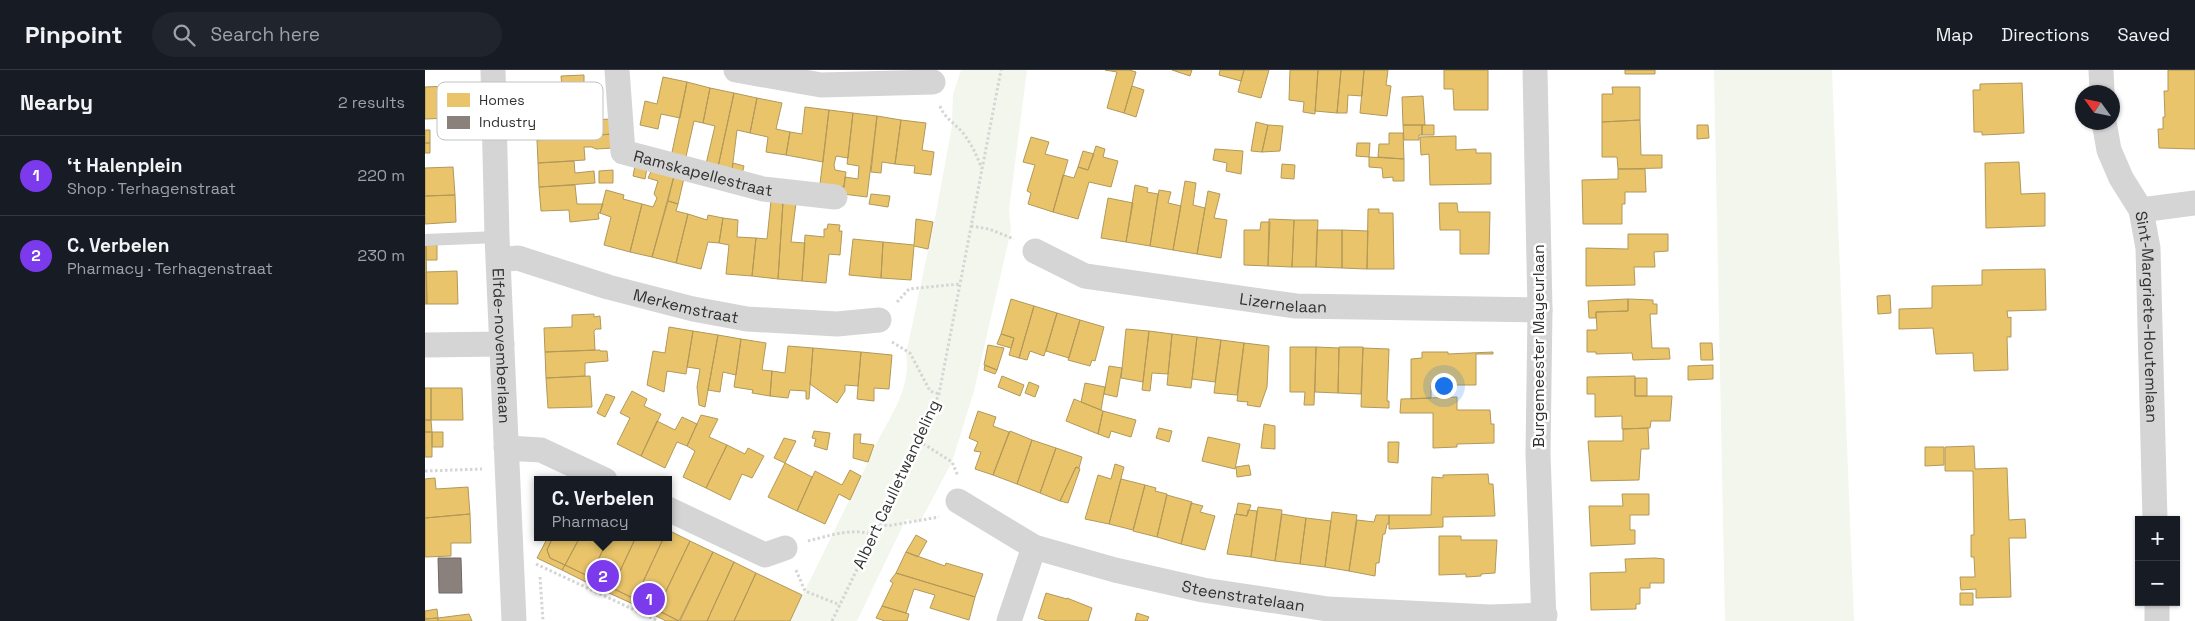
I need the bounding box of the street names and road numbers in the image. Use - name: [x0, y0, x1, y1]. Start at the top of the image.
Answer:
- street label: Ramskapellestraat: [631, 145, 773, 201]
- street label: Sint-Margriete-Houtemlaan: [2130, 209, 2162, 423]
- street label: Burgemeester Mayeurlaan: [1528, 244, 1549, 448]
- street label: Elfde-novemberlaan: [487, 268, 515, 424]
- street label: Merkemstraat: [631, 284, 740, 328]
- street label: Lizernelaan: [1238, 288, 1327, 318]
- street label: Albert Caulletwandeling: [848, 396, 945, 572]
- street label: Steenstratelaan: [1180, 575, 1306, 616]

